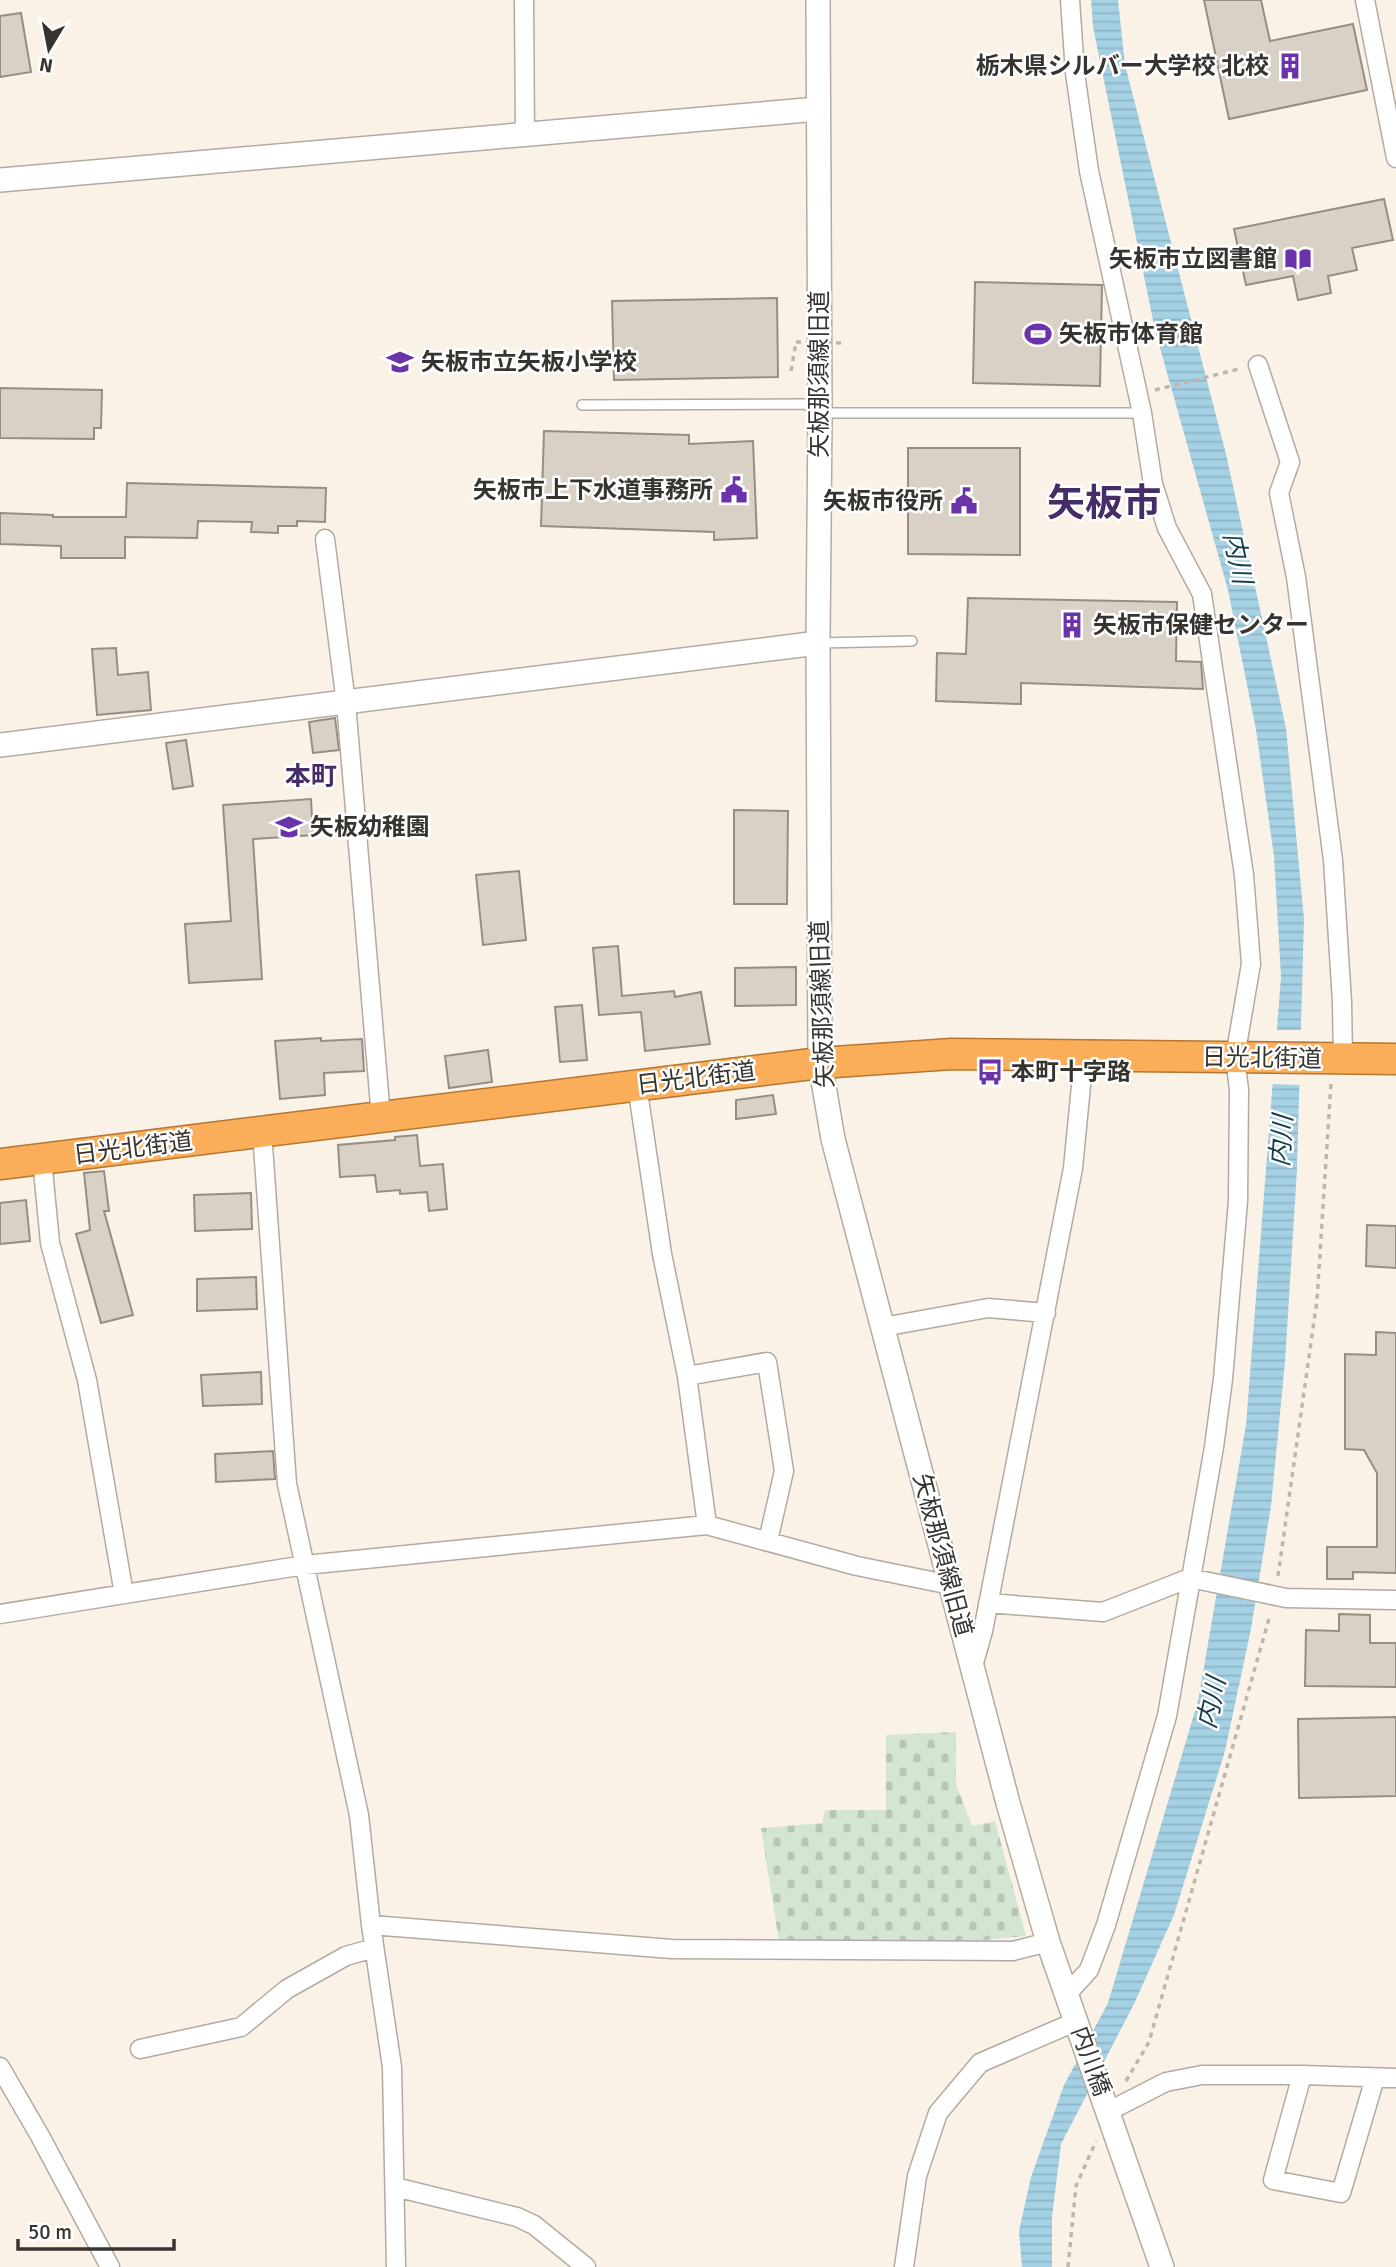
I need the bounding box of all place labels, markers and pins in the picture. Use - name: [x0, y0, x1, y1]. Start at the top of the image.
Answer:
- place label: 栃木県シルバー大学校 北校: [976, 51, 1269, 81]
- building icon: 栃木県シルバー大学校 北校: [1275, 51, 1305, 81]
- place label: 矢板市立図書館: [1109, 244, 1277, 274]
- library icon: 矢板市立図書館: [1283, 244, 1313, 274]
- sports icon: 矢板市体育館: [1023, 319, 1053, 349]
- place label: 矢板市体育館: [1059, 319, 1203, 349]
- school or university icon: 矢板市立矢板小学校: [385, 347, 415, 377]
- place label: 矢板市立矢板小学校: [421, 347, 637, 377]
- place label: 矢板市上下水道事務所: [473, 475, 713, 505]
- public building icon: 矢板市上下水道事務所: [719, 475, 749, 505]
- place label: 矢板市役所: [823, 486, 943, 516]
- public building icon: 矢板市役所: [949, 486, 979, 516]
- building icon: 矢板市保健センター: [1057, 610, 1087, 640]
- place label: 矢板市保健センター: [1093, 610, 1309, 640]
- school or university icon: 矢板幼稚園: [274, 812, 304, 842]
- place label: 矢板幼稚園: [310, 812, 430, 842]
- bus stop icon: 本町十字路: [975, 1057, 1005, 1087]
- place label: 本町十字路: [1011, 1057, 1131, 1087]

